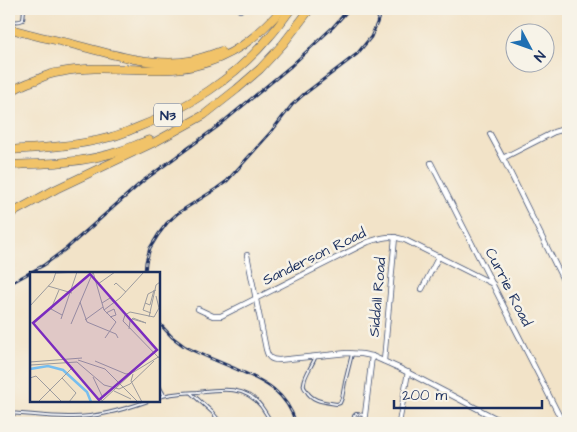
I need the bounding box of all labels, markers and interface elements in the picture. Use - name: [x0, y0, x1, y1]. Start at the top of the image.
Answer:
- north arrow: [504, 22, 554, 72]
- text: N: [528, 46, 549, 66]
- road number: N3: [154, 104, 182, 126]
- street label: Sanderson Road: [259, 222, 370, 291]
- street label: Currie Road: [480, 244, 537, 330]
- street label: Siddall Road: [364, 256, 391, 338]
- inset map: [30, 272, 160, 402]
- scale bar: [394, 377, 542, 409]
- text: 200 m: [402, 385, 448, 406]

